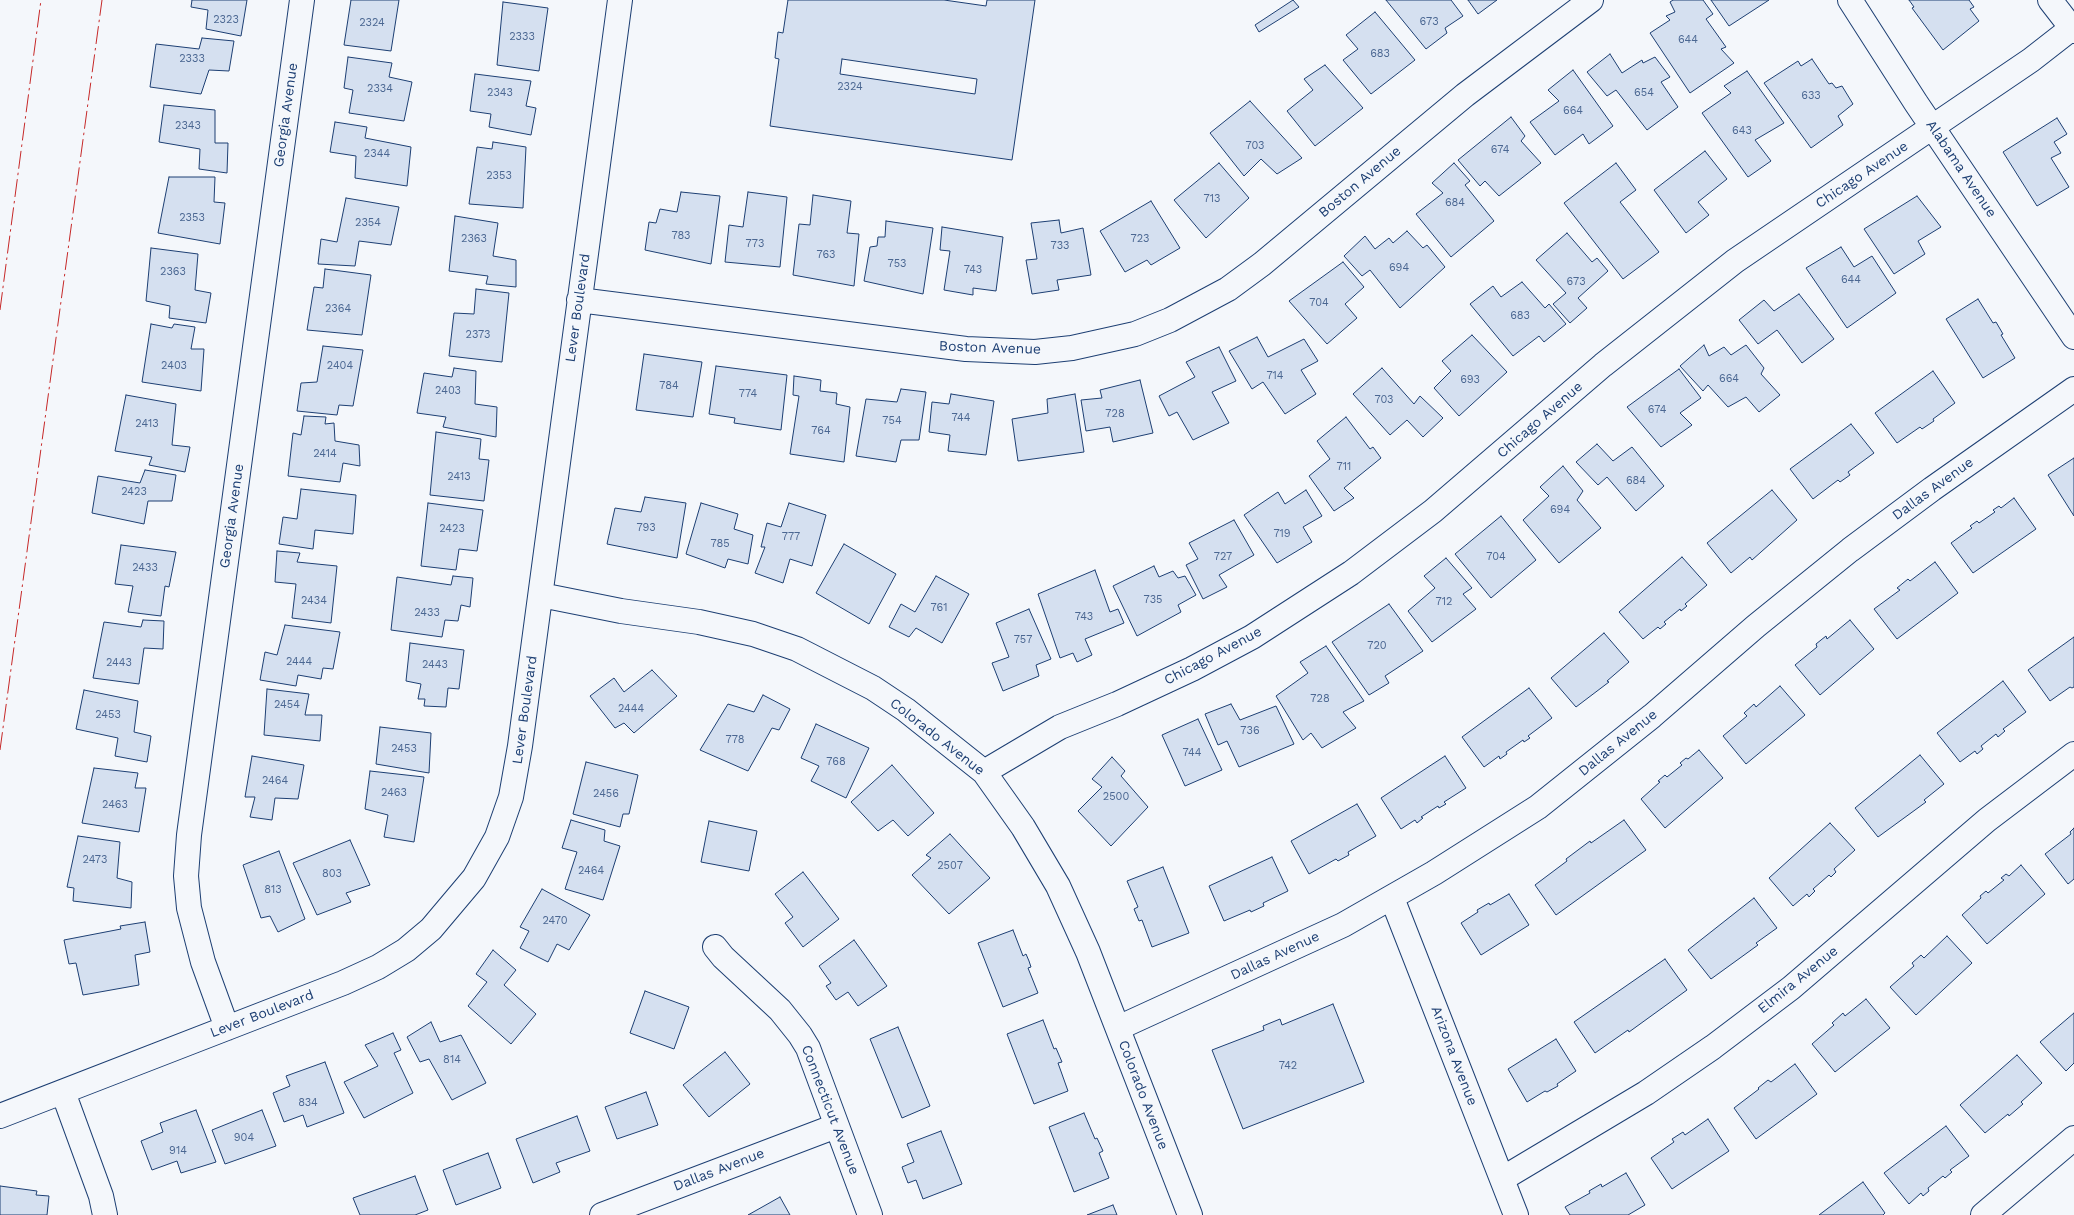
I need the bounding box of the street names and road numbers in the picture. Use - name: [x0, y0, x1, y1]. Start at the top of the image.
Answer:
- street label: Georgia Avenue: [270, 62, 302, 168]
- street label: Alabama Avenue: [1922, 117, 2000, 221]
- street label: Chicago Avenue: [1813, 138, 1911, 212]
- street label: Boston Avenue: [1315, 143, 1405, 221]
- street label: Lever Boulevard: [562, 253, 594, 363]
- street label: Boston Avenue: [939, 338, 1041, 358]
- street label: Chicago Avenue: [1494, 378, 1586, 462]
- street label: Dallas Avenue: [1889, 454, 1977, 524]
- street label: Georgia Avenue: [216, 463, 248, 569]
- street label: Chicago Avenue: [1161, 623, 1265, 689]
- street label: Lever Boulevard: [509, 655, 541, 765]
- street label: Colorado Avenue: [886, 695, 988, 779]
- street label: Dallas Avenue: [1575, 706, 1661, 780]
- street label: Dallas Avenue: [1228, 928, 1322, 984]
- street label: Elmira Avenue: [1755, 943, 1841, 1017]
- street label: Lever Boulevard: [208, 987, 316, 1041]
- street label: Arizona Avenue: [1427, 1004, 1481, 1108]
- street label: Colorado Avenue: [1114, 1038, 1172, 1152]
- street label: Connecticut Avenue: [798, 1043, 862, 1177]
- street label: Dallas Avenue: [671, 1145, 767, 1195]

